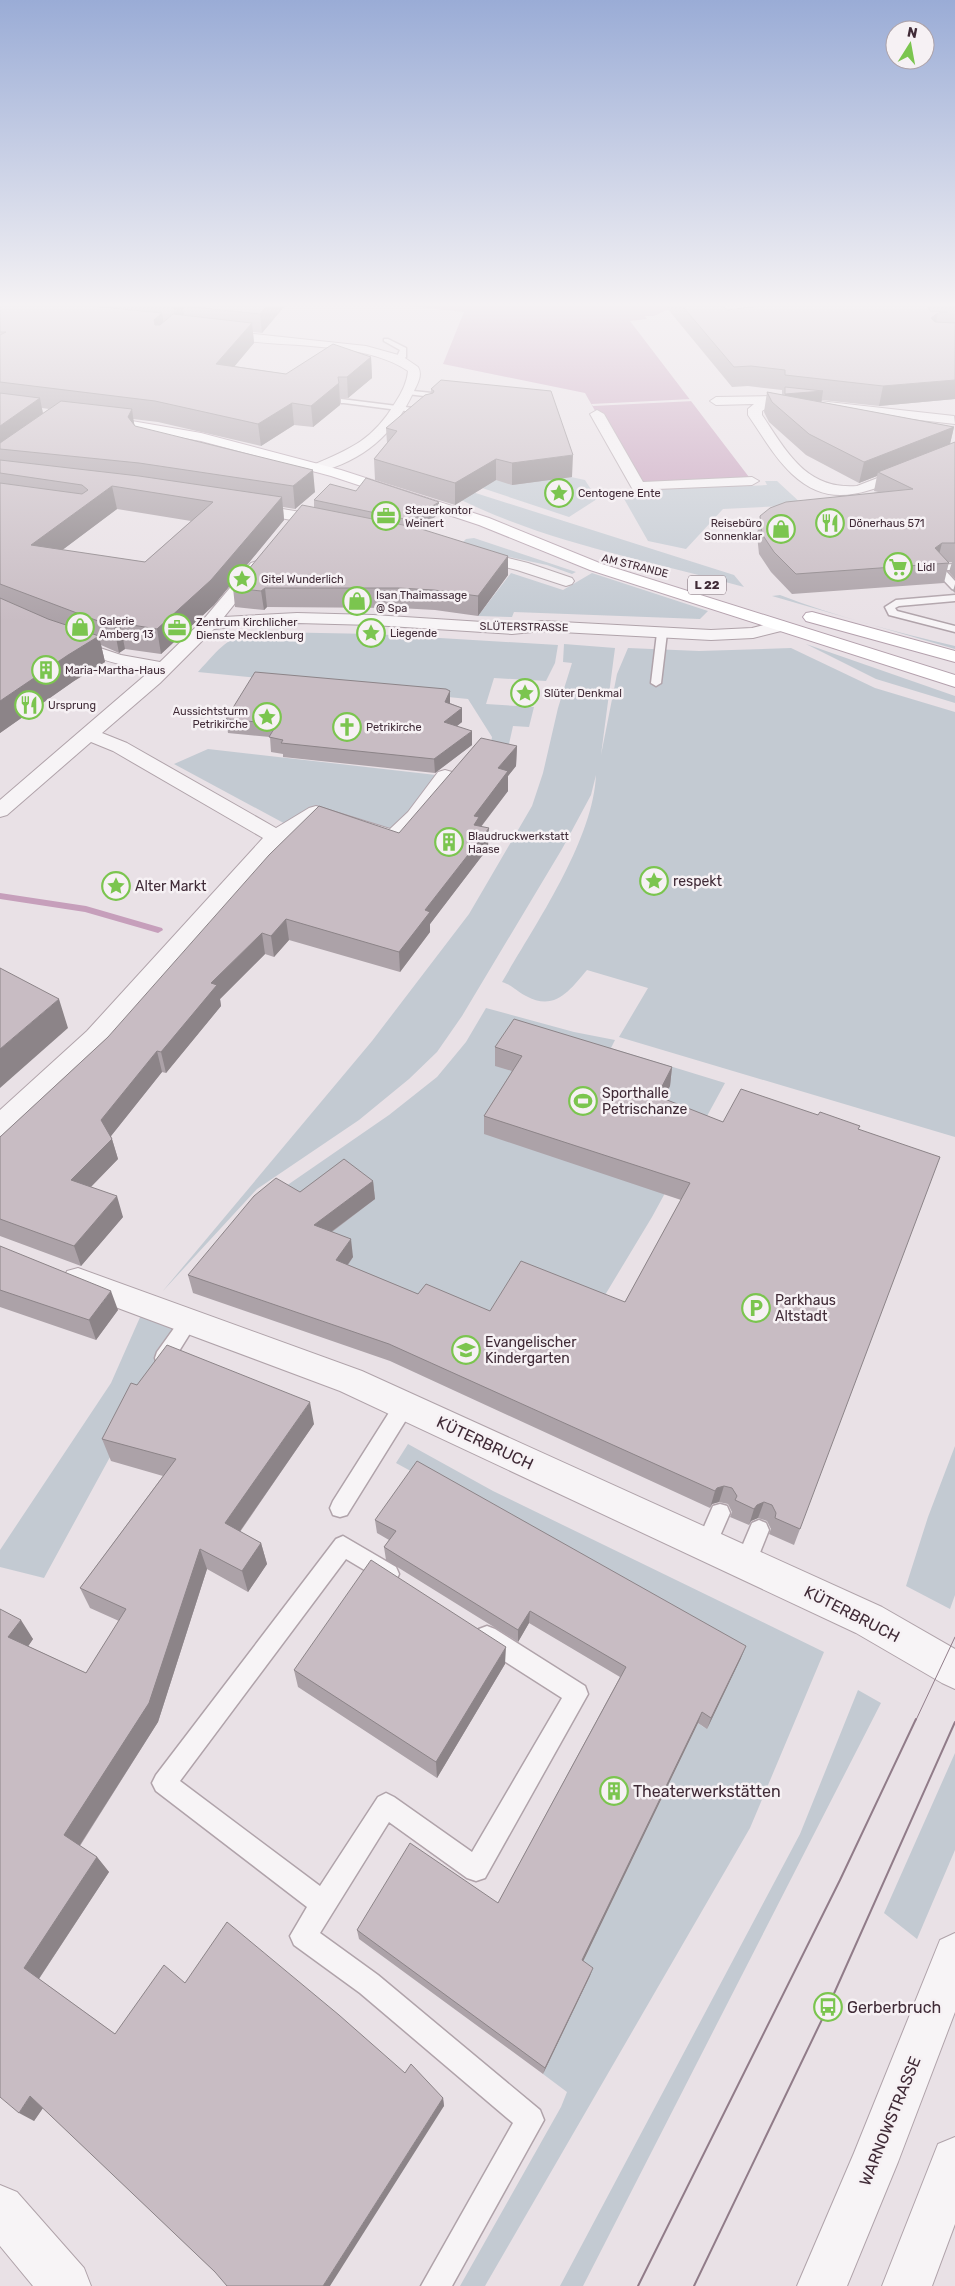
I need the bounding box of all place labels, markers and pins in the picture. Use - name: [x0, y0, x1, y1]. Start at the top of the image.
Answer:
- place icon: Centogene Ente: [544, 478, 574, 508]
- place label: Centogene Ente: [578, 487, 661, 500]
- office icon: Steuerkontor Weinert: [371, 501, 401, 531]
- place label: Steuerkontor Weinert: [405, 504, 473, 530]
- restaurant icon: Dönerhaus 571: [815, 508, 845, 538]
- shop icon: Reisebüro Sonnenklar: [766, 514, 796, 544]
- place label: Reisebüro Sonnenklar: [704, 517, 763, 543]
- place label: Dönerhaus 571: [849, 517, 924, 530]
- supermarket icon: Lidl: [883, 552, 913, 582]
- place label: Lidl: [917, 561, 935, 574]
- place icon: Gitel Wunderlich: [227, 564, 257, 594]
- place label: Gitel Wunderlich: [261, 573, 344, 586]
- shop icon: Isan Thaimassage @ Spa: [342, 586, 372, 616]
- place label: Isan Thaimassage @ Spa: [376, 589, 467, 615]
- shop icon: Galerie Amberg 13: [65, 612, 95, 642]
- office icon: Zentrum Kirchlicher Dienste Mecklenburg: [162, 613, 192, 643]
- place label: Galerie Amberg 13: [99, 615, 154, 641]
- place label: Zentrum Kirchlicher Dienste Mecklenburg: [196, 616, 304, 642]
- place icon: Liegende: [356, 618, 386, 648]
- place label: Liegende: [390, 627, 437, 640]
- building icon: Maria-Martha-Haus: [31, 655, 61, 685]
- place label: Maria-Martha-Haus: [65, 664, 166, 677]
- place icon: Slüter Denkmal: [510, 678, 540, 708]
- place label: Slüter Denkmal: [544, 687, 622, 700]
- restaurant icon: Ursprung: [14, 690, 44, 720]
- place label: Ursprung: [48, 699, 96, 712]
- place icon: Aussichtsturm Petrikirche: [252, 702, 282, 732]
- place label: Aussichtsturm Petrikirche: [173, 705, 248, 731]
- church icon: Petrikirche: [332, 712, 362, 742]
- place label: Petrikirche: [366, 721, 422, 734]
- building icon: Blaudruckwerkstatt Haase: [434, 827, 464, 857]
- place label: Blaudruckwerkstatt Haase: [468, 830, 570, 856]
- place icon: respekt: [639, 866, 669, 896]
- place icon: Alter Markt: [101, 871, 131, 901]
- place label: respekt: [673, 873, 723, 890]
- place label: Alter Markt: [135, 878, 207, 895]
- place label: Sporthalle Petrischanze: [602, 1085, 688, 1118]
- sports icon: Sporthalle Petrischanze: [568, 1086, 598, 1116]
- place label: Parkhaus Altstadt: [775, 1292, 836, 1325]
- parking icon: Parkhaus Altstadt: [741, 1293, 771, 1323]
- place label: Evangelischer Kindergarten: [485, 1334, 577, 1367]
- school or university icon: Evangelischer Kindergarten: [451, 1335, 481, 1365]
- building icon: Theaterwerkstätten: [599, 1776, 629, 1806]
- place label: Theaterwerkstätten: [633, 1782, 781, 1801]
- bus stop icon: Gerberbruch: [813, 1992, 843, 2022]
- place label: Gerberbruch: [847, 1998, 941, 2017]

